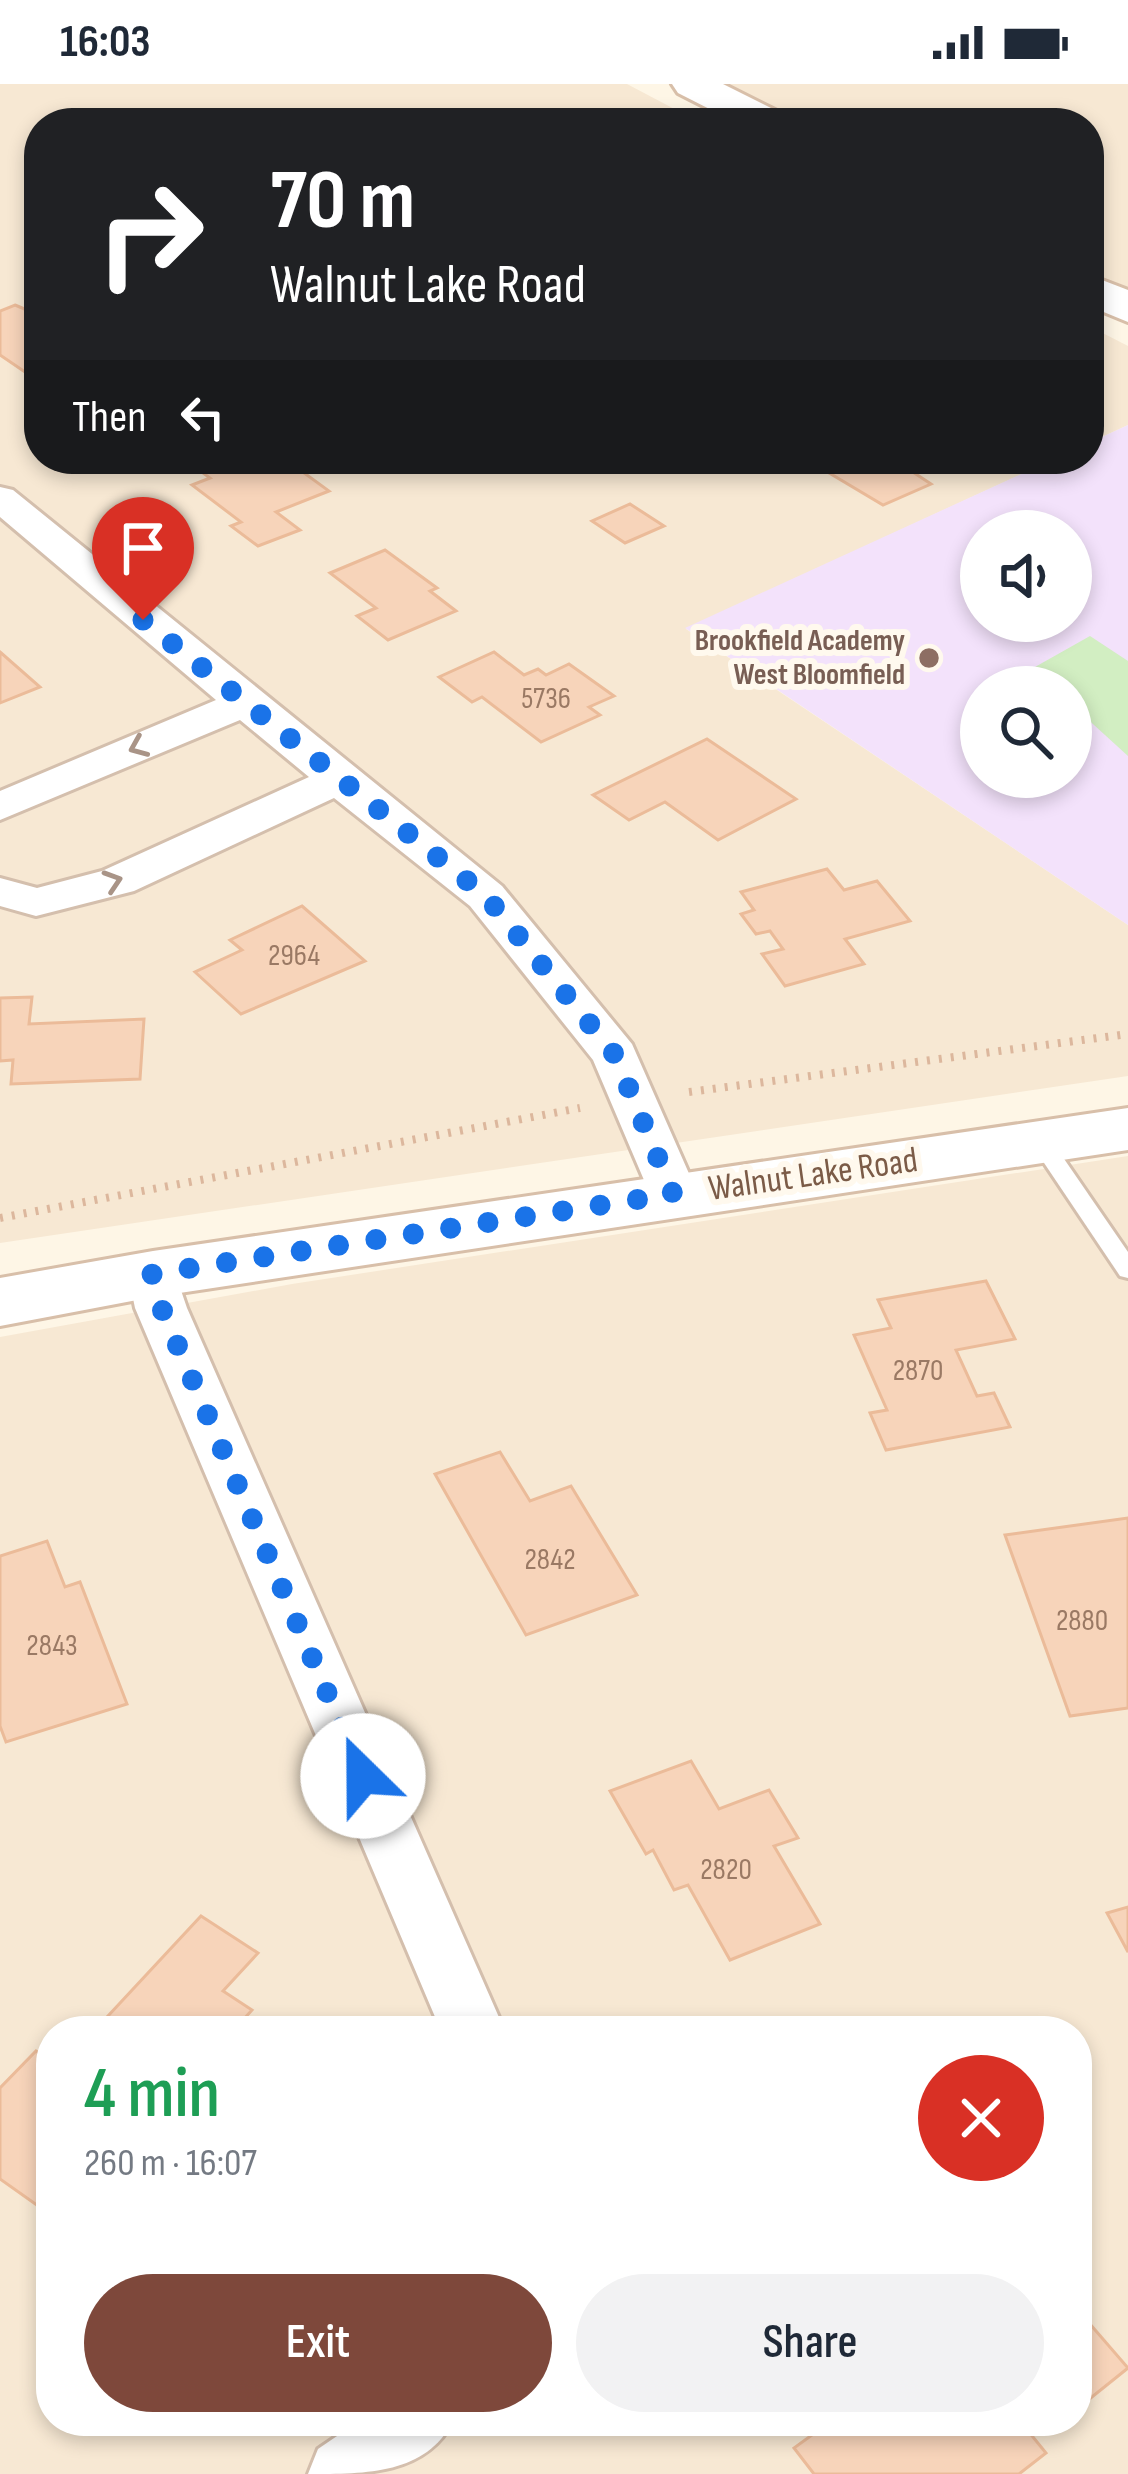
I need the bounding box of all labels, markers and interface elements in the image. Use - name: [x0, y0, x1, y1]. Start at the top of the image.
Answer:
- text: 16:03: [60, 15, 151, 70]
- text: 70 m: [270, 151, 415, 252]
- icon: right: [72, 156, 228, 312]
- text: Walnut Lake Road: [270, 253, 586, 318]
- icon: left: [170, 384, 236, 450]
- text: Then: [72, 390, 146, 445]
- pin: [92, 497, 194, 620]
- map controls: [960, 510, 1092, 798]
- button: sound: [960, 510, 1092, 642]
- icon: arrive: [110, 515, 176, 581]
- place label: Brookfield Academy West Bloomfield: [695, 623, 906, 693]
- marker: Brookfield Academy West Bloomfield: [916, 645, 942, 671]
- button: search: [960, 666, 1092, 798]
- house number: 5736: [521, 681, 571, 717]
- one-way arrow: [128, 733, 149, 757]
- one-way arrow: [101, 870, 122, 895]
- house number: 2964: [268, 938, 320, 974]
- street label: Walnut Lake Road: [706, 1139, 920, 1211]
- house number: 2870: [893, 1353, 943, 1389]
- house number: 2842: [524, 1542, 576, 1578]
- house number: 2880: [1056, 1603, 1108, 1639]
- house number: 2843: [26, 1628, 78, 1664]
- position arrow: [300, 1713, 426, 1839]
- house number: 2820: [700, 1852, 752, 1888]
- text: 4 min: [84, 2051, 220, 2138]
- button: close: [918, 2055, 1044, 2181]
- text: 260 m · 16:07: [84, 2140, 257, 2187]
- button: Exit: [84, 2274, 552, 2412]
- button: Share: [576, 2274, 1044, 2412]

